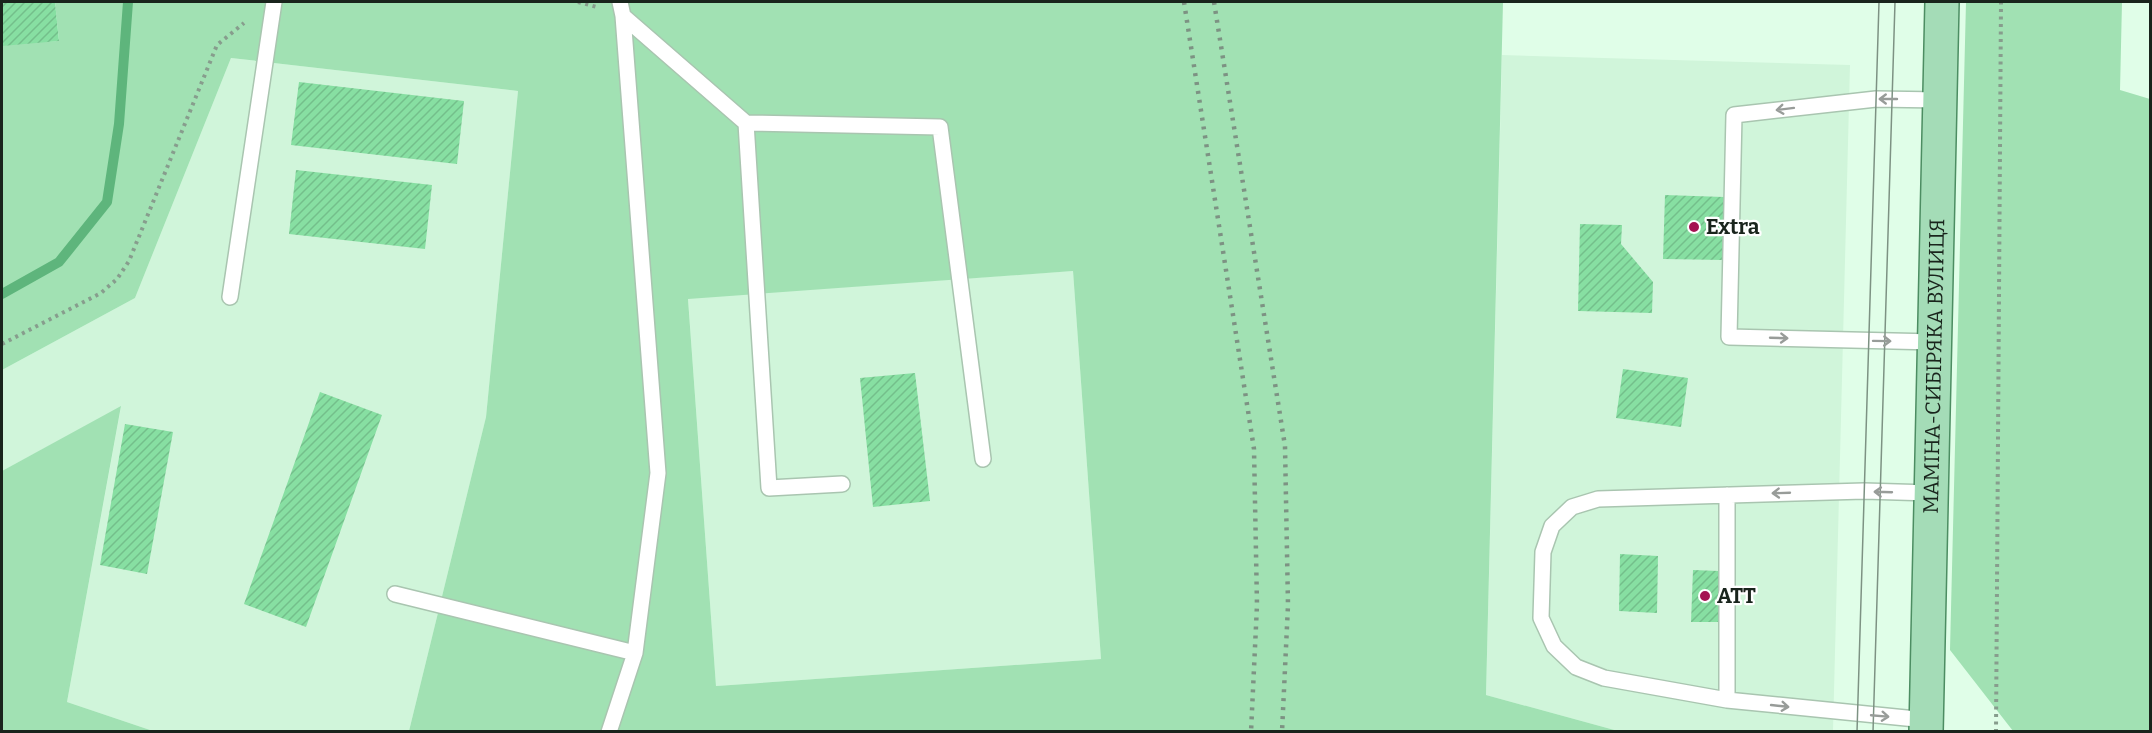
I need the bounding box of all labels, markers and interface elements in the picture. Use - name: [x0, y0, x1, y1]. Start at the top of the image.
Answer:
- one-way arrow: [1879, 93, 1899, 105]
- one-way arrow: [1776, 104, 1796, 115]
- place label: Extra: [1706, 214, 1760, 240]
- street label: МАМІНА-СИБІРЯКА ВУЛИЦЯ: [1918, 218, 1950, 514]
- marker: Extra: [1687, 220, 1701, 234]
- one-way arrow: [1769, 332, 1789, 344]
- one-way arrow: [1872, 335, 1892, 346]
- one-way arrow: [1874, 486, 1894, 497]
- one-way arrow: [1772, 488, 1792, 499]
- place label: ATT: [1717, 583, 1756, 609]
- marker: ATT: [1698, 589, 1712, 603]
- one-way arrow: [1770, 701, 1790, 712]
- one-way arrow: [1869, 711, 1889, 722]

